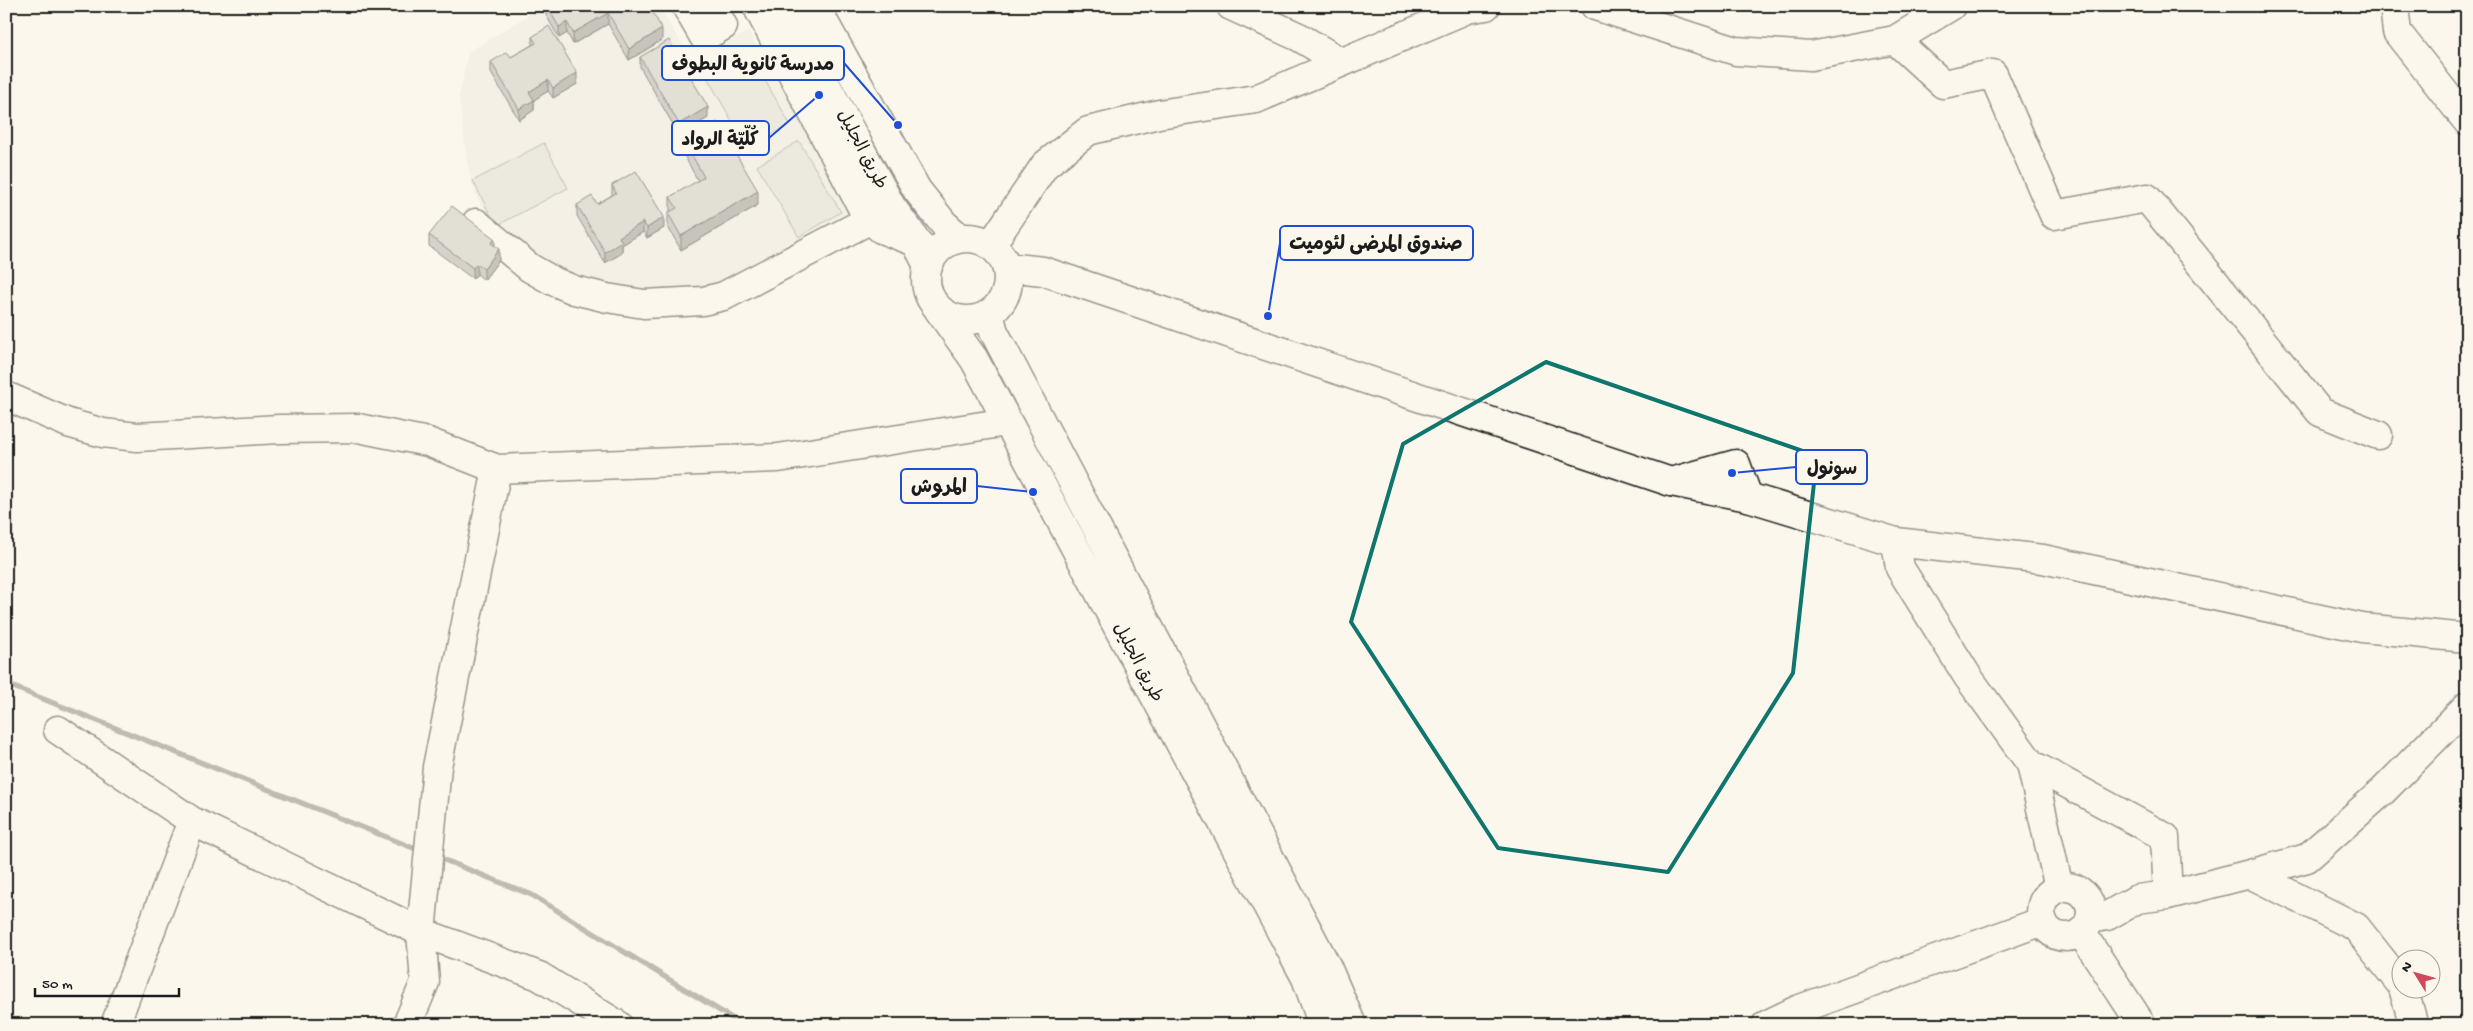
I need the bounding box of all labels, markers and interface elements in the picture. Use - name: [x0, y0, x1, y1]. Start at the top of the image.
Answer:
- callout: مدرسة ثانوية البطوف: [662, 46, 844, 80]
- text: مدرسة ثانوية البطوف: [672, 53, 834, 78]
- street label: طريق الجليل: [831, 107, 891, 193]
- callout: كُلّيّة الرواد: [672, 121, 769, 155]
- text: كُلّيّة الرواد: [681, 124, 759, 153]
- callout: صندوق المرضى لئوميت: [1280, 226, 1473, 260]
- text: صندوق المرضى لئوميت: [1289, 234, 1463, 257]
- callout: سونول: [1796, 450, 1867, 484]
- text: سونول: [1807, 459, 1857, 482]
- callout: المروش: [901, 469, 977, 503]
- text: المروش: [911, 477, 967, 500]
- street label: طريق الجليل: [1107, 620, 1167, 706]
- north arrow: [2390, 948, 2440, 998]
- text: N: [2398, 959, 2417, 976]
- scale bar: [35, 966, 179, 998]
- text: 50 m: [42, 976, 73, 994]

